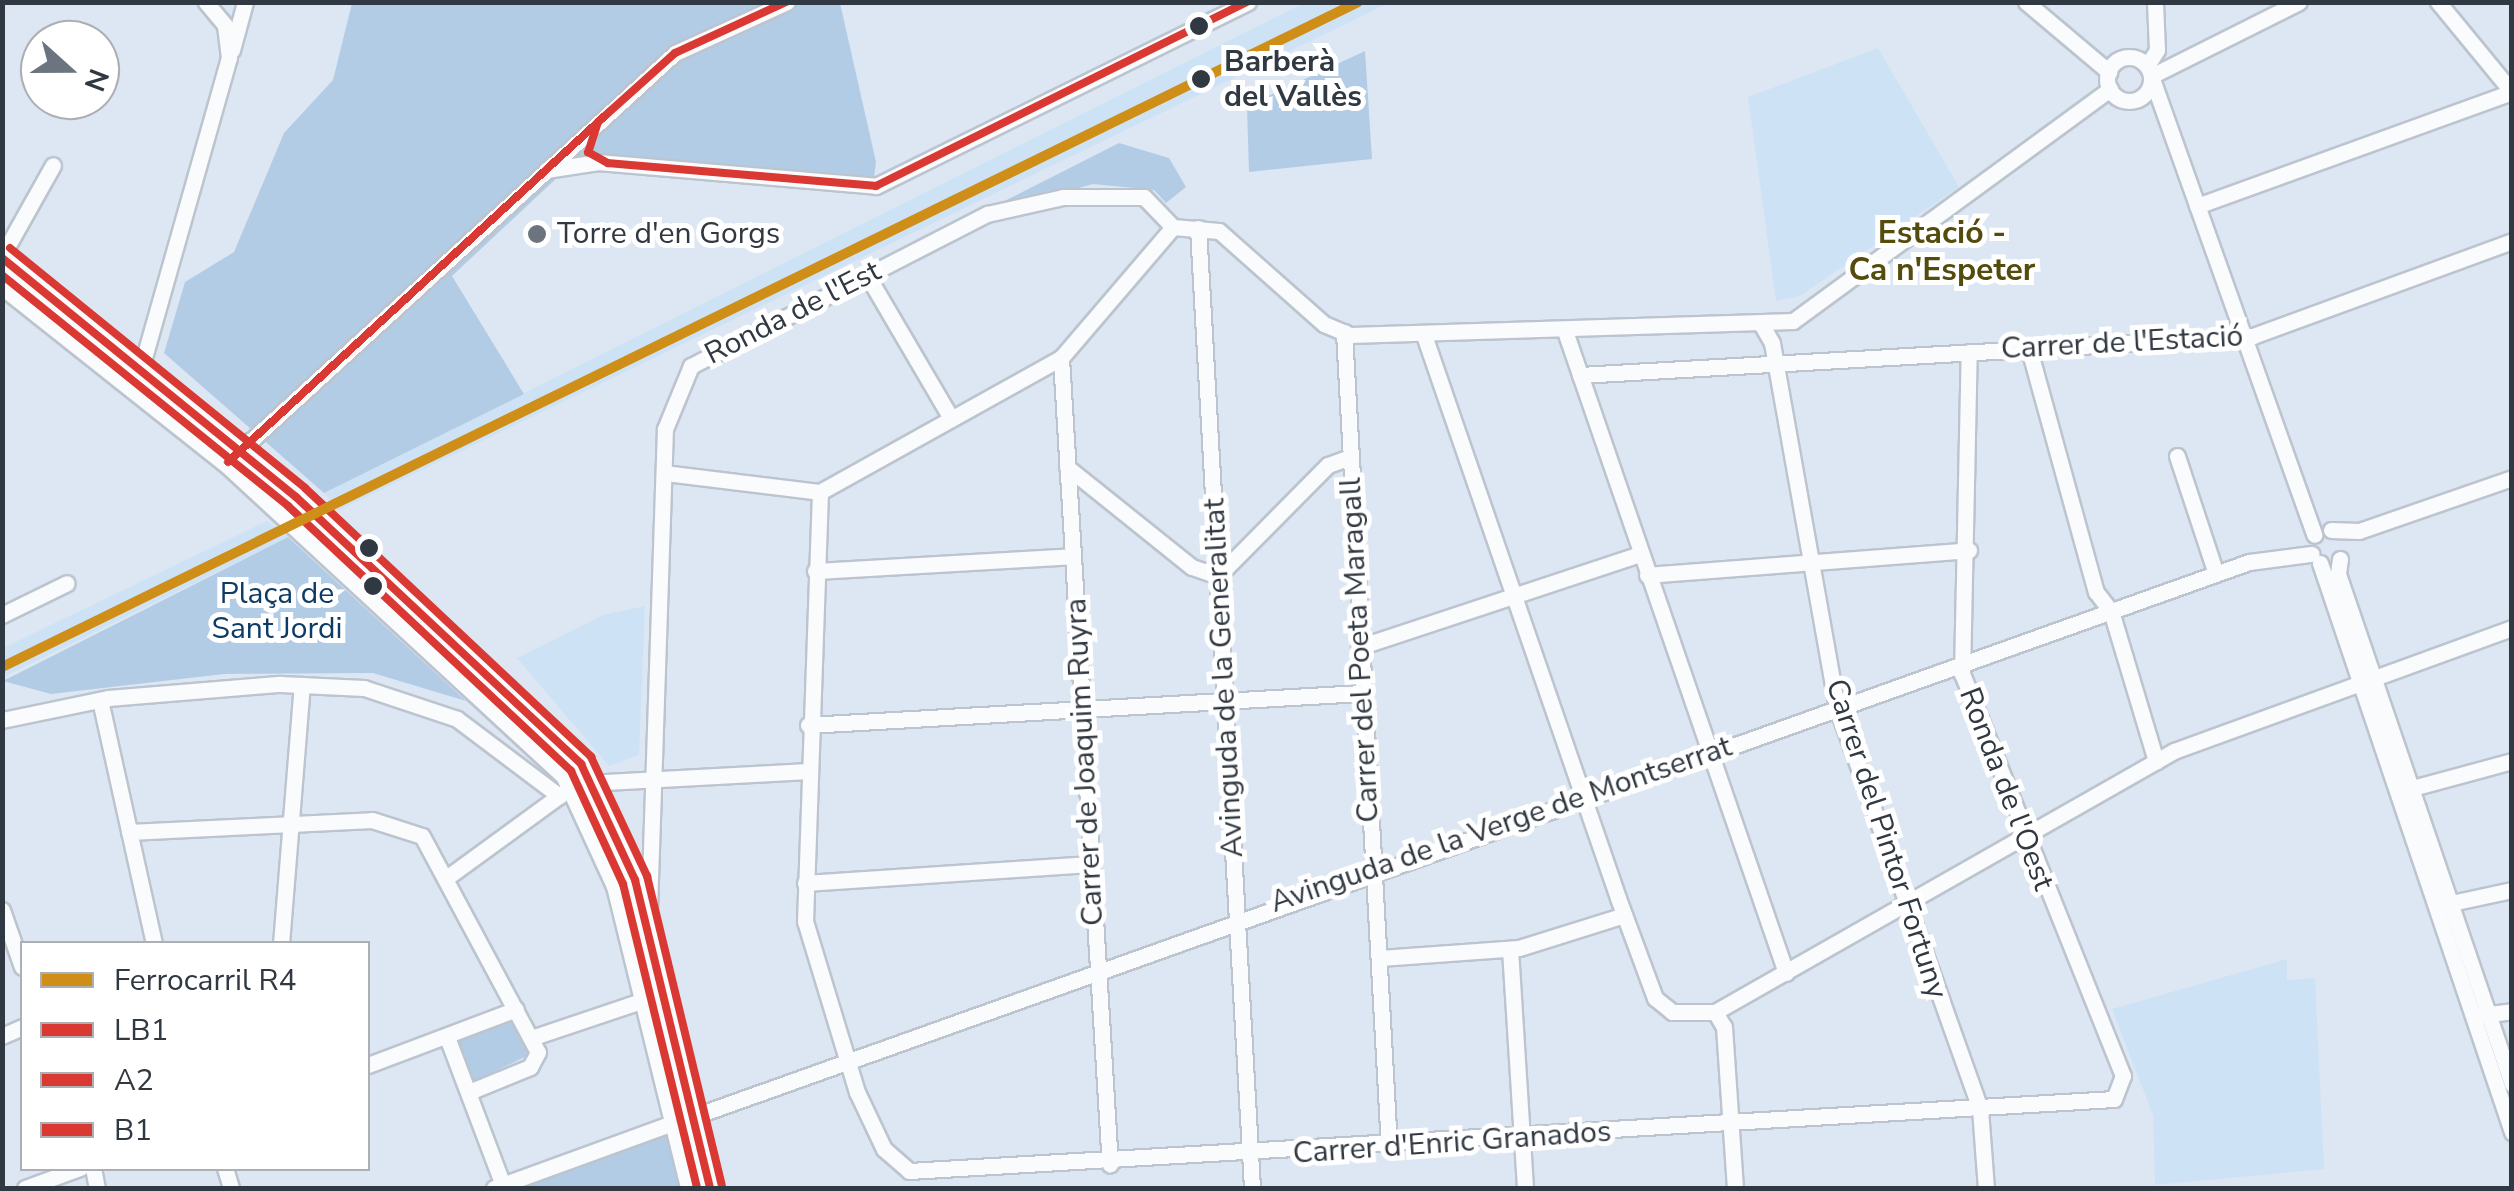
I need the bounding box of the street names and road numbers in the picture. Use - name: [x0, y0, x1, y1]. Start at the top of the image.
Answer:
- street label: Ronda de l'Est: [699, 253, 887, 373]
- street label: Carrer de l'Estació: [2000, 319, 2244, 367]
- street label: Carrer del Poeta Maragall: [1333, 476, 1387, 824]
- street label: Avinguda de la Generalitat: [1197, 497, 1251, 859]
- street label: Carrer de Joaquim Ruyra: [1058, 597, 1112, 927]
- street label: Carrer del Pintor Fortuny: [1817, 675, 1955, 1003]
- street label: Ronda de l'Oest: [1951, 683, 2061, 895]
- street label: Avinguda de la Verge de Montserrat: [1266, 729, 1736, 921]
- street label: Carrer d'Enric Granados: [1292, 1114, 1612, 1172]

